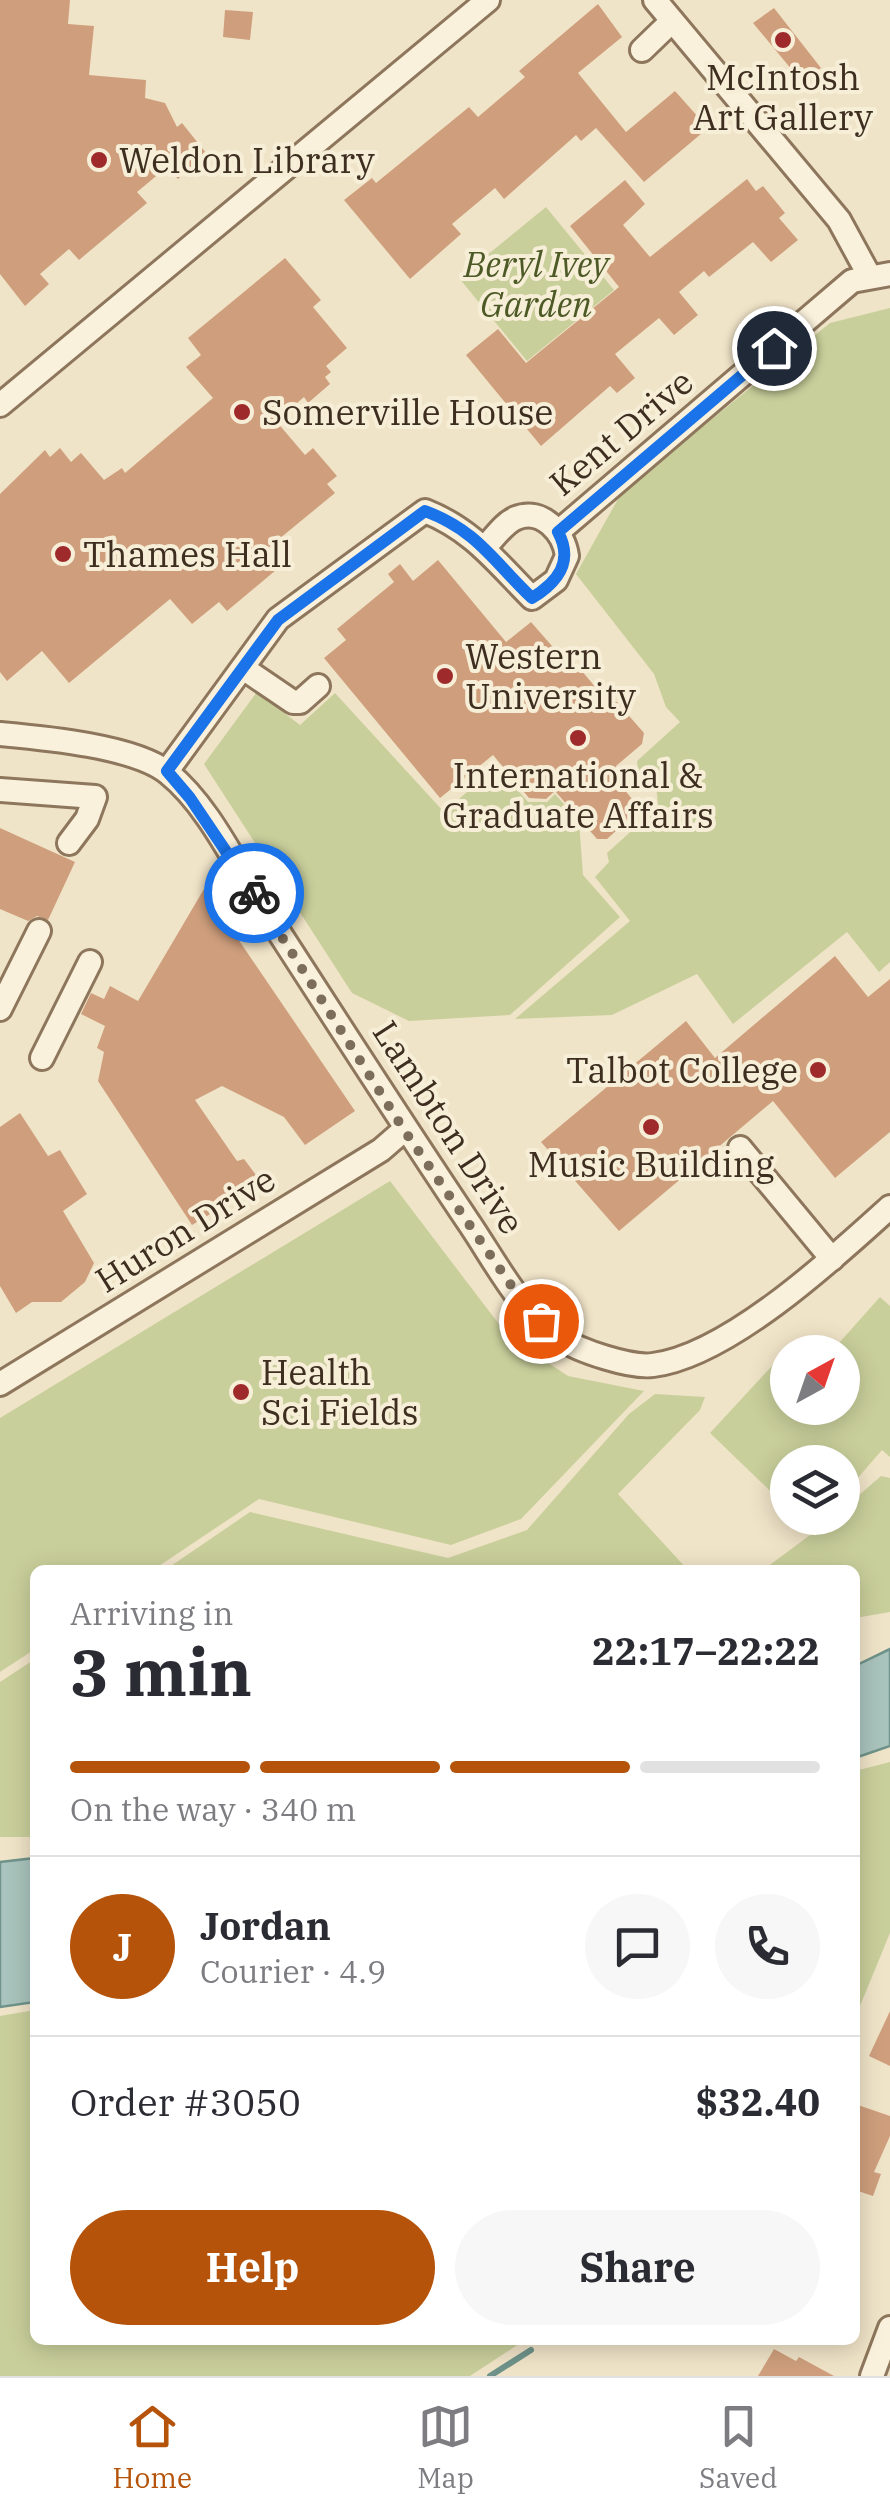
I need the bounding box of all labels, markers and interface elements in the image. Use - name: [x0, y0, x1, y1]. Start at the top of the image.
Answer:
- marker: McIntosh Art Gallery: [772, 29, 794, 51]
- place label: McIntosh Art Gallery: [693, 54, 873, 140]
- place label: Weldon Library: [119, 137, 375, 183]
- marker: Weldon Library: [88, 149, 110, 171]
- park label: Beryl Ivey Garden: [463, 241, 611, 327]
- pin: [732, 306, 817, 391]
- icon: home: [747, 321, 802, 376]
- street label: Kent Drive: [540, 359, 702, 505]
- place label: Somerville House: [262, 389, 553, 435]
- marker: Somerville House: [231, 401, 253, 423]
- place label: Thames Hall: [83, 531, 292, 577]
- marker: Thames Hall: [52, 543, 74, 565]
- place label: Western University: [465, 633, 636, 719]
- marker: Western University: [434, 665, 456, 687]
- marker: International & Graduate Affairs: [567, 727, 589, 749]
- place label: International & Graduate Affairs: [442, 752, 714, 838]
- courier: [204, 843, 304, 943]
- icon: bike: [227, 866, 282, 921]
- street label: Lambton Drive: [363, 1012, 535, 1242]
- place label: Talbot College: [566, 1047, 798, 1093]
- marker: Talbot College: [807, 1059, 829, 1081]
- marker: Music Building: [640, 1116, 662, 1138]
- place label: Music Building: [528, 1141, 774, 1187]
- street label: Huron Drive: [87, 1156, 283, 1302]
- pin: [499, 1279, 584, 1364]
- icon: bag: [514, 1294, 569, 1349]
- north arrow: [770, 1335, 860, 1425]
- map controls: [770, 1335, 860, 1535]
- place label: Health Sci Fields: [261, 1349, 418, 1435]
- marker: Health Sci Fields: [230, 1381, 252, 1403]
- button: layers: [770, 1445, 860, 1535]
- text: Arriving in: [70, 1592, 233, 1634]
- text: 22:17–22:22: [592, 1626, 820, 1675]
- text: 3 min: [70, 1629, 252, 1714]
- text: On the way · 340 m: [70, 1788, 356, 1830]
- button: chat: [585, 1894, 690, 1999]
- button: phone: [715, 1894, 820, 1999]
- text: Jordan: [200, 1901, 331, 1950]
- text: J: [113, 1922, 132, 1971]
- text: Courier · 4.9: [200, 1950, 386, 1992]
- text: Order #3050: [70, 2077, 301, 2126]
- text: $32.40: [695, 2077, 820, 2126]
- button: Help: [70, 2210, 435, 2325]
- button: Share: [455, 2210, 820, 2325]
- tab: Home: [113, 2399, 192, 2496]
- tab: Map: [417, 2399, 474, 2496]
- tab: Saved: [699, 2399, 777, 2496]

